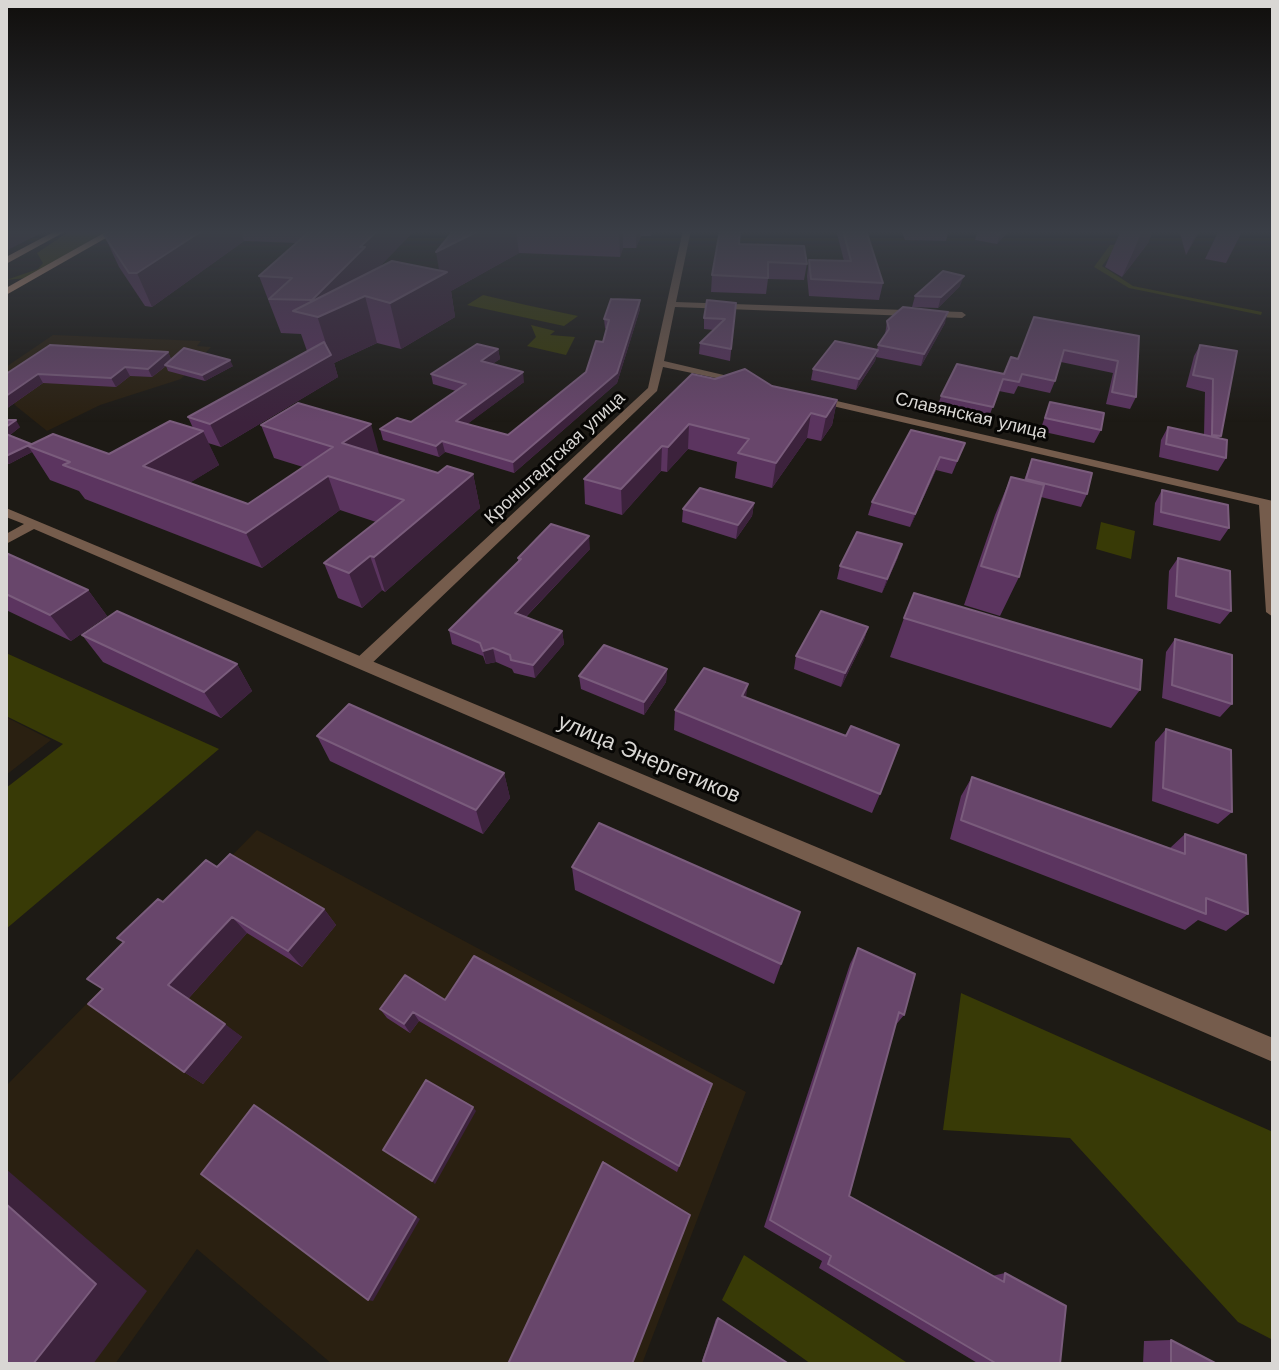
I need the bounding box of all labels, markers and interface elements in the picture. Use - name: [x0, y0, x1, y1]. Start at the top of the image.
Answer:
- street label: Кронштадтская улица: [480, 387, 630, 529]
- street label: Славянская улица: [893, 388, 1049, 444]
- street label: улица Энергетиков: [554, 709, 744, 809]

